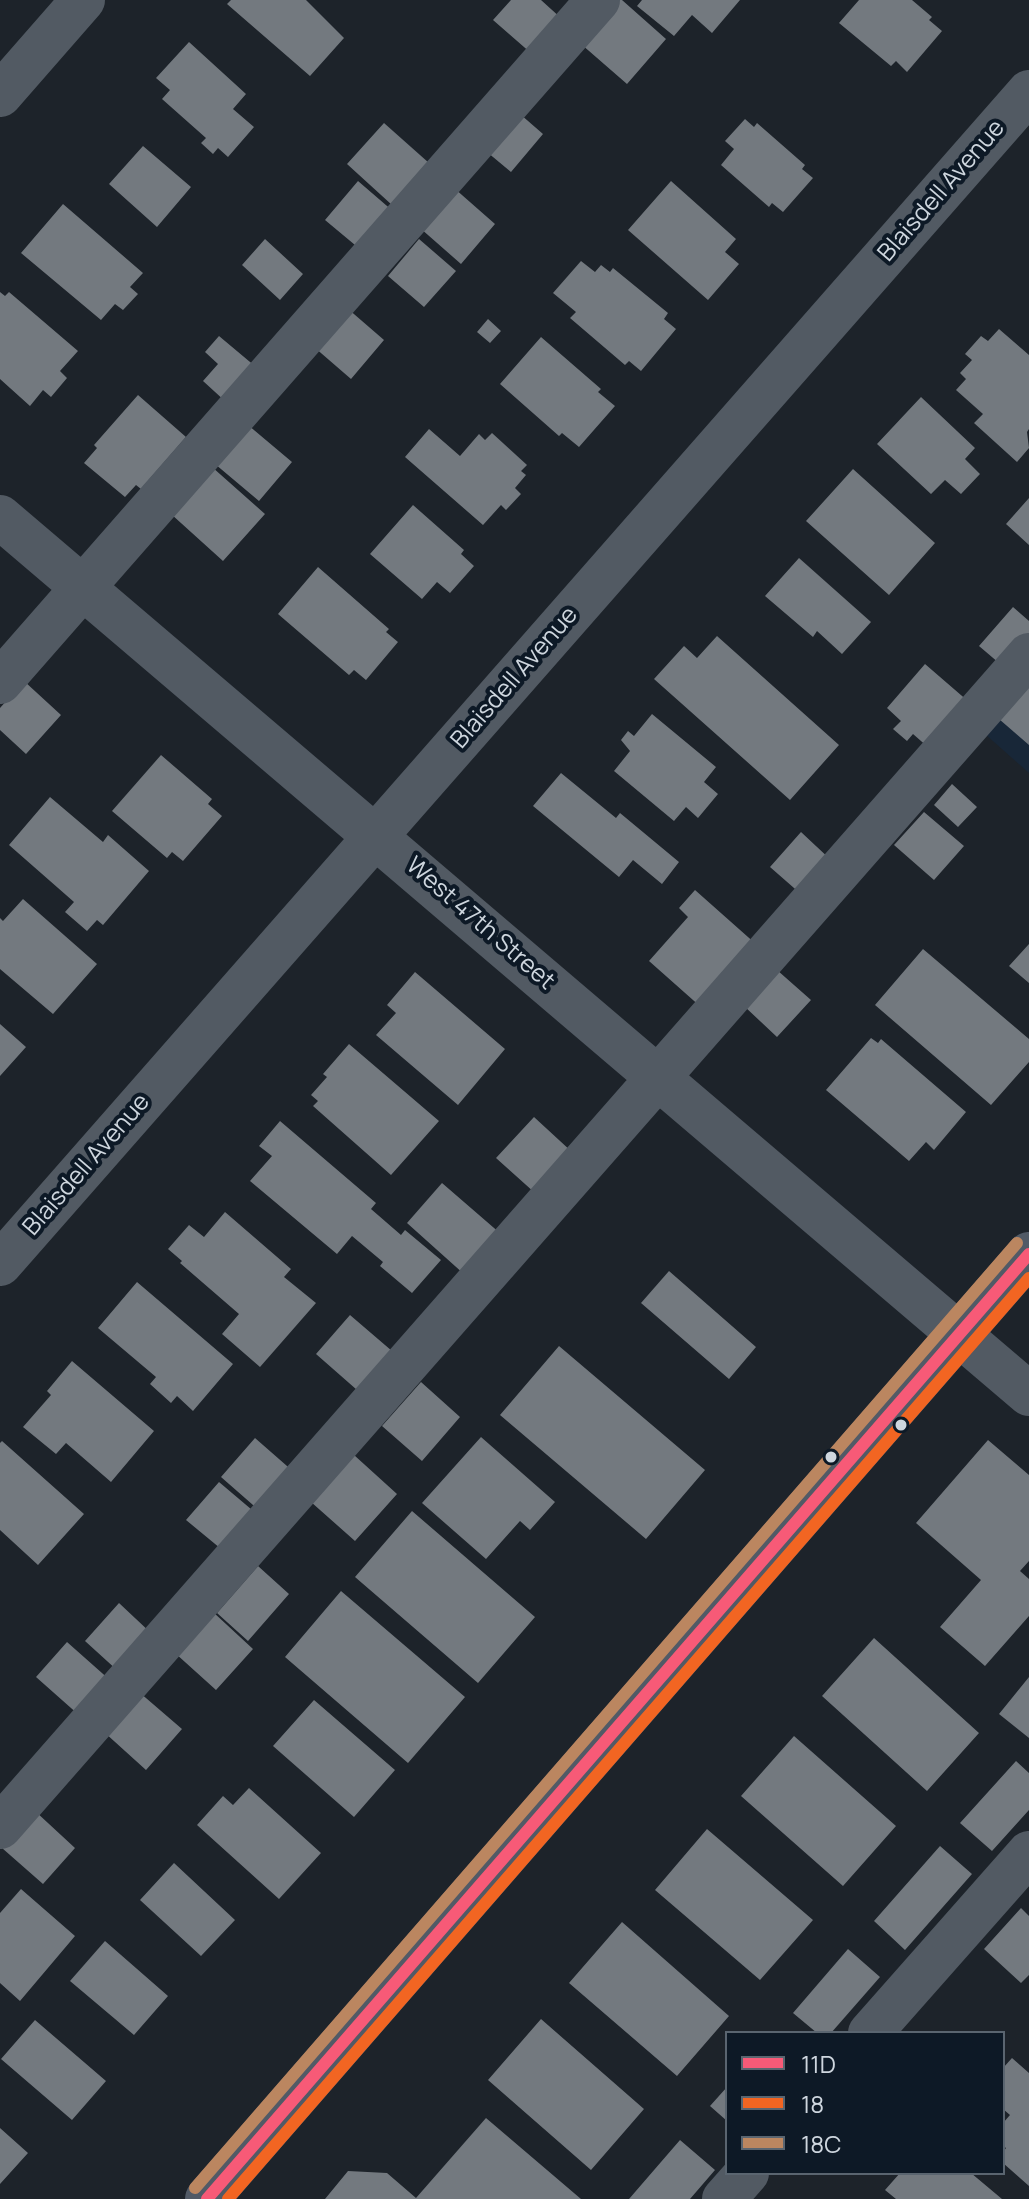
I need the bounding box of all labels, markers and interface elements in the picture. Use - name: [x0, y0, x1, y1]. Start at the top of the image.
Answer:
- street label: Blaisdell Avenue: [873, 114, 1011, 268]
- street label: Blaisdell Avenue: [446, 601, 584, 755]
- street label: West 47th Street: [400, 852, 560, 996]
- street label: Blaisdell Avenue: [18, 1088, 156, 1242]
- unlabelled marker: [893, 1417, 909, 1433]
- unlabelled marker: [823, 1449, 839, 1465]
- legend: [725, 2031, 1005, 2175]
- text: 11D: [801, 2047, 836, 2080]
- text: 18: [801, 2087, 824, 2120]
- text: 18C: [801, 2127, 841, 2160]

